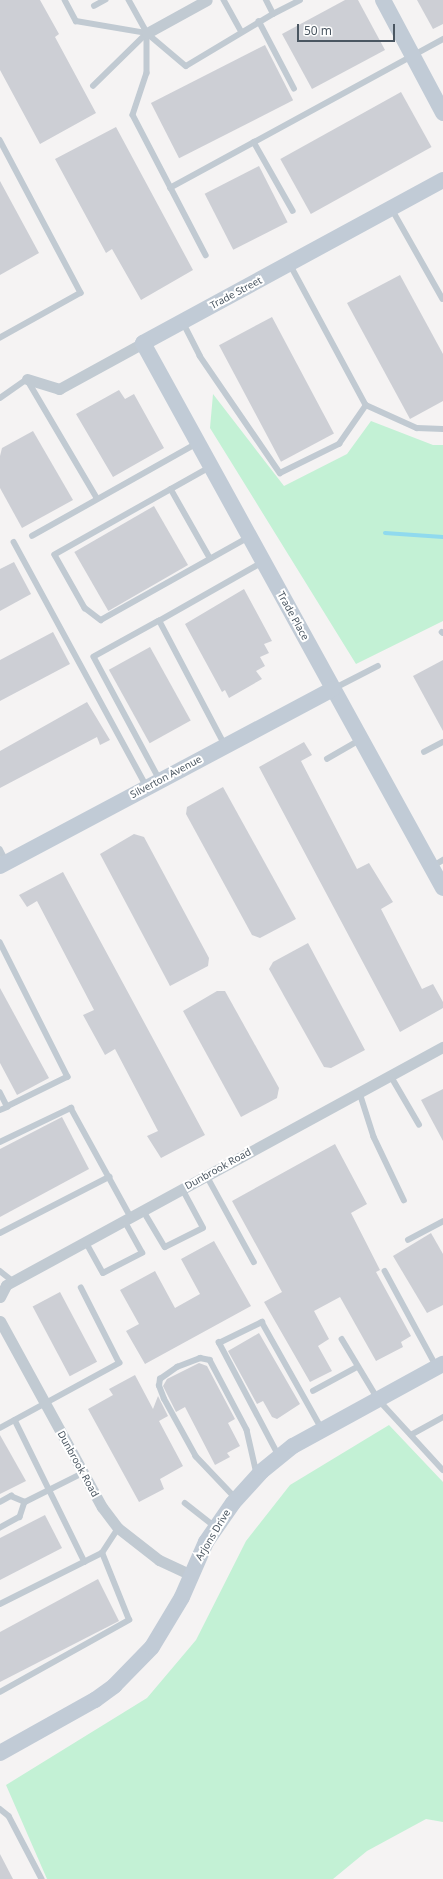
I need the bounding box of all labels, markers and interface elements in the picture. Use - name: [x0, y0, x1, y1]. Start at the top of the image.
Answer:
- scale bar: [299, 16, 397, 42]
- text: 50 m: [304, 22, 332, 39]
- street label: Trade Street: [208, 274, 264, 312]
- street label: Trade Place: [275, 590, 311, 642]
- street label: Silverton Avenue: [128, 753, 204, 801]
- street label: Dunbrook Road: [183, 1146, 253, 1192]
- street label: Dunbrook Road: [55, 1429, 101, 1499]
- street label: Arjons Drive: [193, 1507, 233, 1563]

